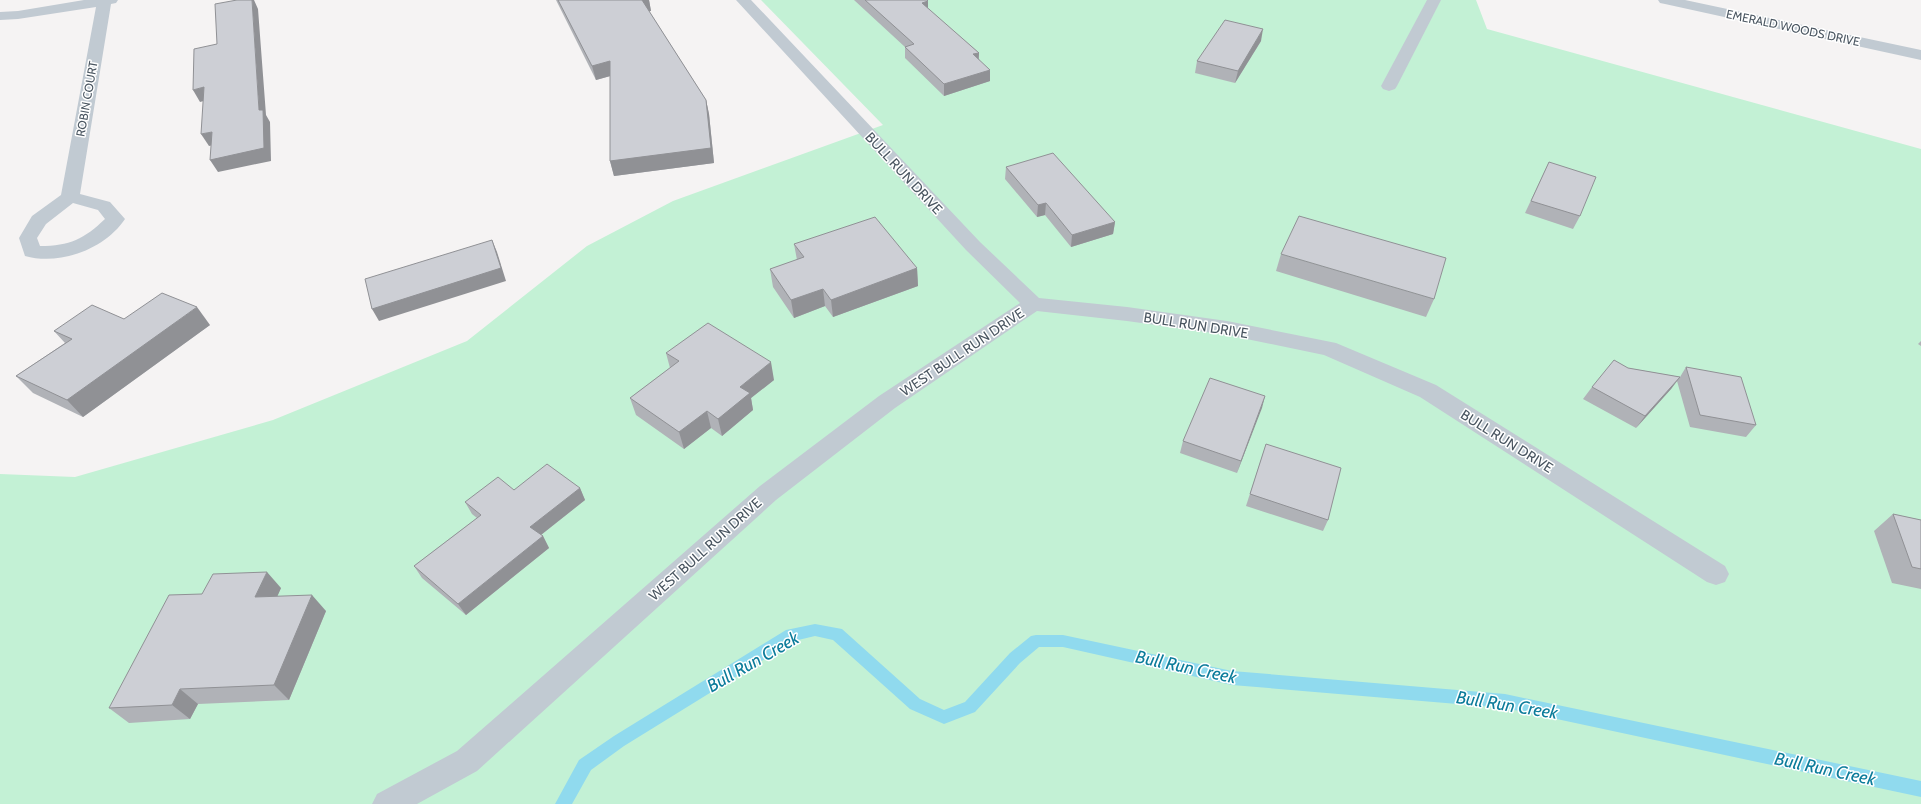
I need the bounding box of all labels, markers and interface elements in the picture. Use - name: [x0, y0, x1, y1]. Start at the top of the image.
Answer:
- street label: EMERALD WOODS DRIVE: [1725, 6, 1862, 49]
- street label: ROBIN COURT: [72, 59, 101, 138]
- street label: BULL RUN DRIVE: [861, 128, 947, 218]
- street label: WEST BULL RUN DRIVE: [897, 304, 1028, 400]
- street label: BULL RUN DRIVE: [1142, 308, 1250, 342]
- street label: BULL RUN DRIVE: [1457, 405, 1557, 477]
- street label: WEST BULL RUN DRIVE: [645, 493, 765, 604]
- water label: Bull Run Creek: [703, 626, 804, 697]
- water label: Bull Run Creek: [1134, 646, 1240, 689]
- water label: Bull Run Creek: [1455, 686, 1561, 724]
- water label: Bull Run Creek: [1773, 748, 1879, 791]

